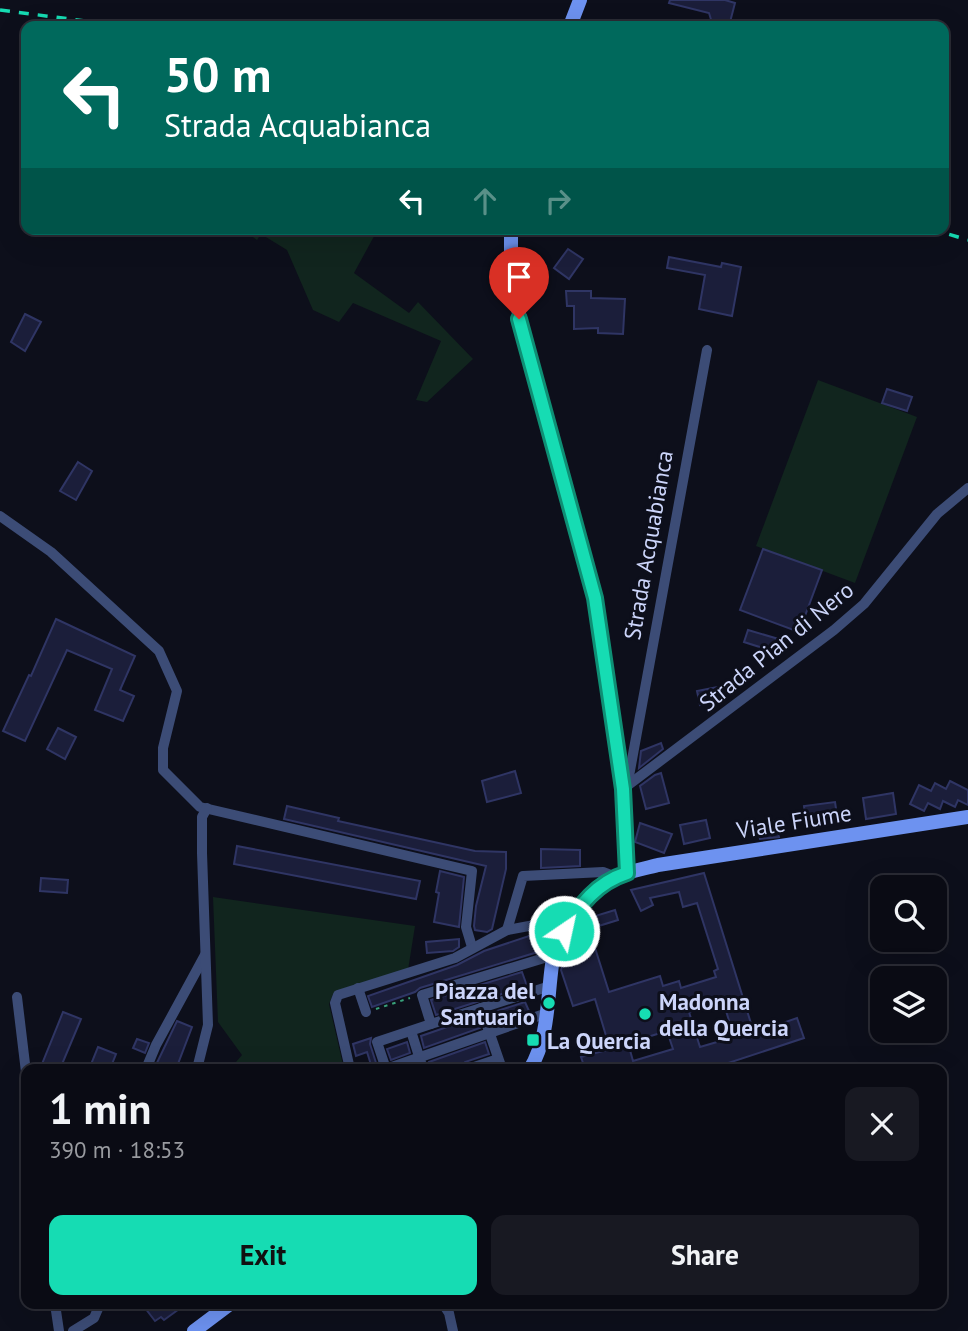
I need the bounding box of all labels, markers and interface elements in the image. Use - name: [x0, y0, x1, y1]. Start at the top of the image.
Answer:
- text: 50 m: [164, 42, 271, 106]
- icon: left: [49, 49, 140, 140]
- text: Strada Acquabianca: [164, 104, 431, 146]
- icon: left: [393, 182, 431, 220]
- icon: ahead: [466, 182, 504, 220]
- icon: right: [539, 182, 577, 220]
- pin: [489, 247, 549, 319]
- icon: arrive: [500, 258, 538, 296]
- street label: Strada Acquabianca: [617, 448, 679, 642]
- street label: Strada Pian di Nero: [693, 575, 859, 717]
- street label: Viale Fiume: [733, 798, 854, 845]
- map controls: [870, 875, 947, 1043]
- button: search: [870, 875, 947, 952]
- position arrow: [527, 894, 601, 968]
- button: layers: [870, 966, 947, 1043]
- place label: Piazza del Santuario: [435, 976, 535, 1031]
- place label: Madonna della Quercia: [659, 987, 789, 1042]
- marker: Piazza del Santuario: [541, 995, 557, 1011]
- marker: Madonna della Quercia: [637, 1006, 653, 1022]
- place label: La Quercia: [547, 1026, 651, 1055]
- marker: La Quercia: [525, 1032, 541, 1048]
- text: 1 min: [49, 1081, 151, 1136]
- button: close: [845, 1087, 919, 1161]
- text: 390 m · 18:53: [49, 1135, 185, 1164]
- button: Exit: [49, 1215, 477, 1295]
- button: Share: [491, 1215, 919, 1295]

